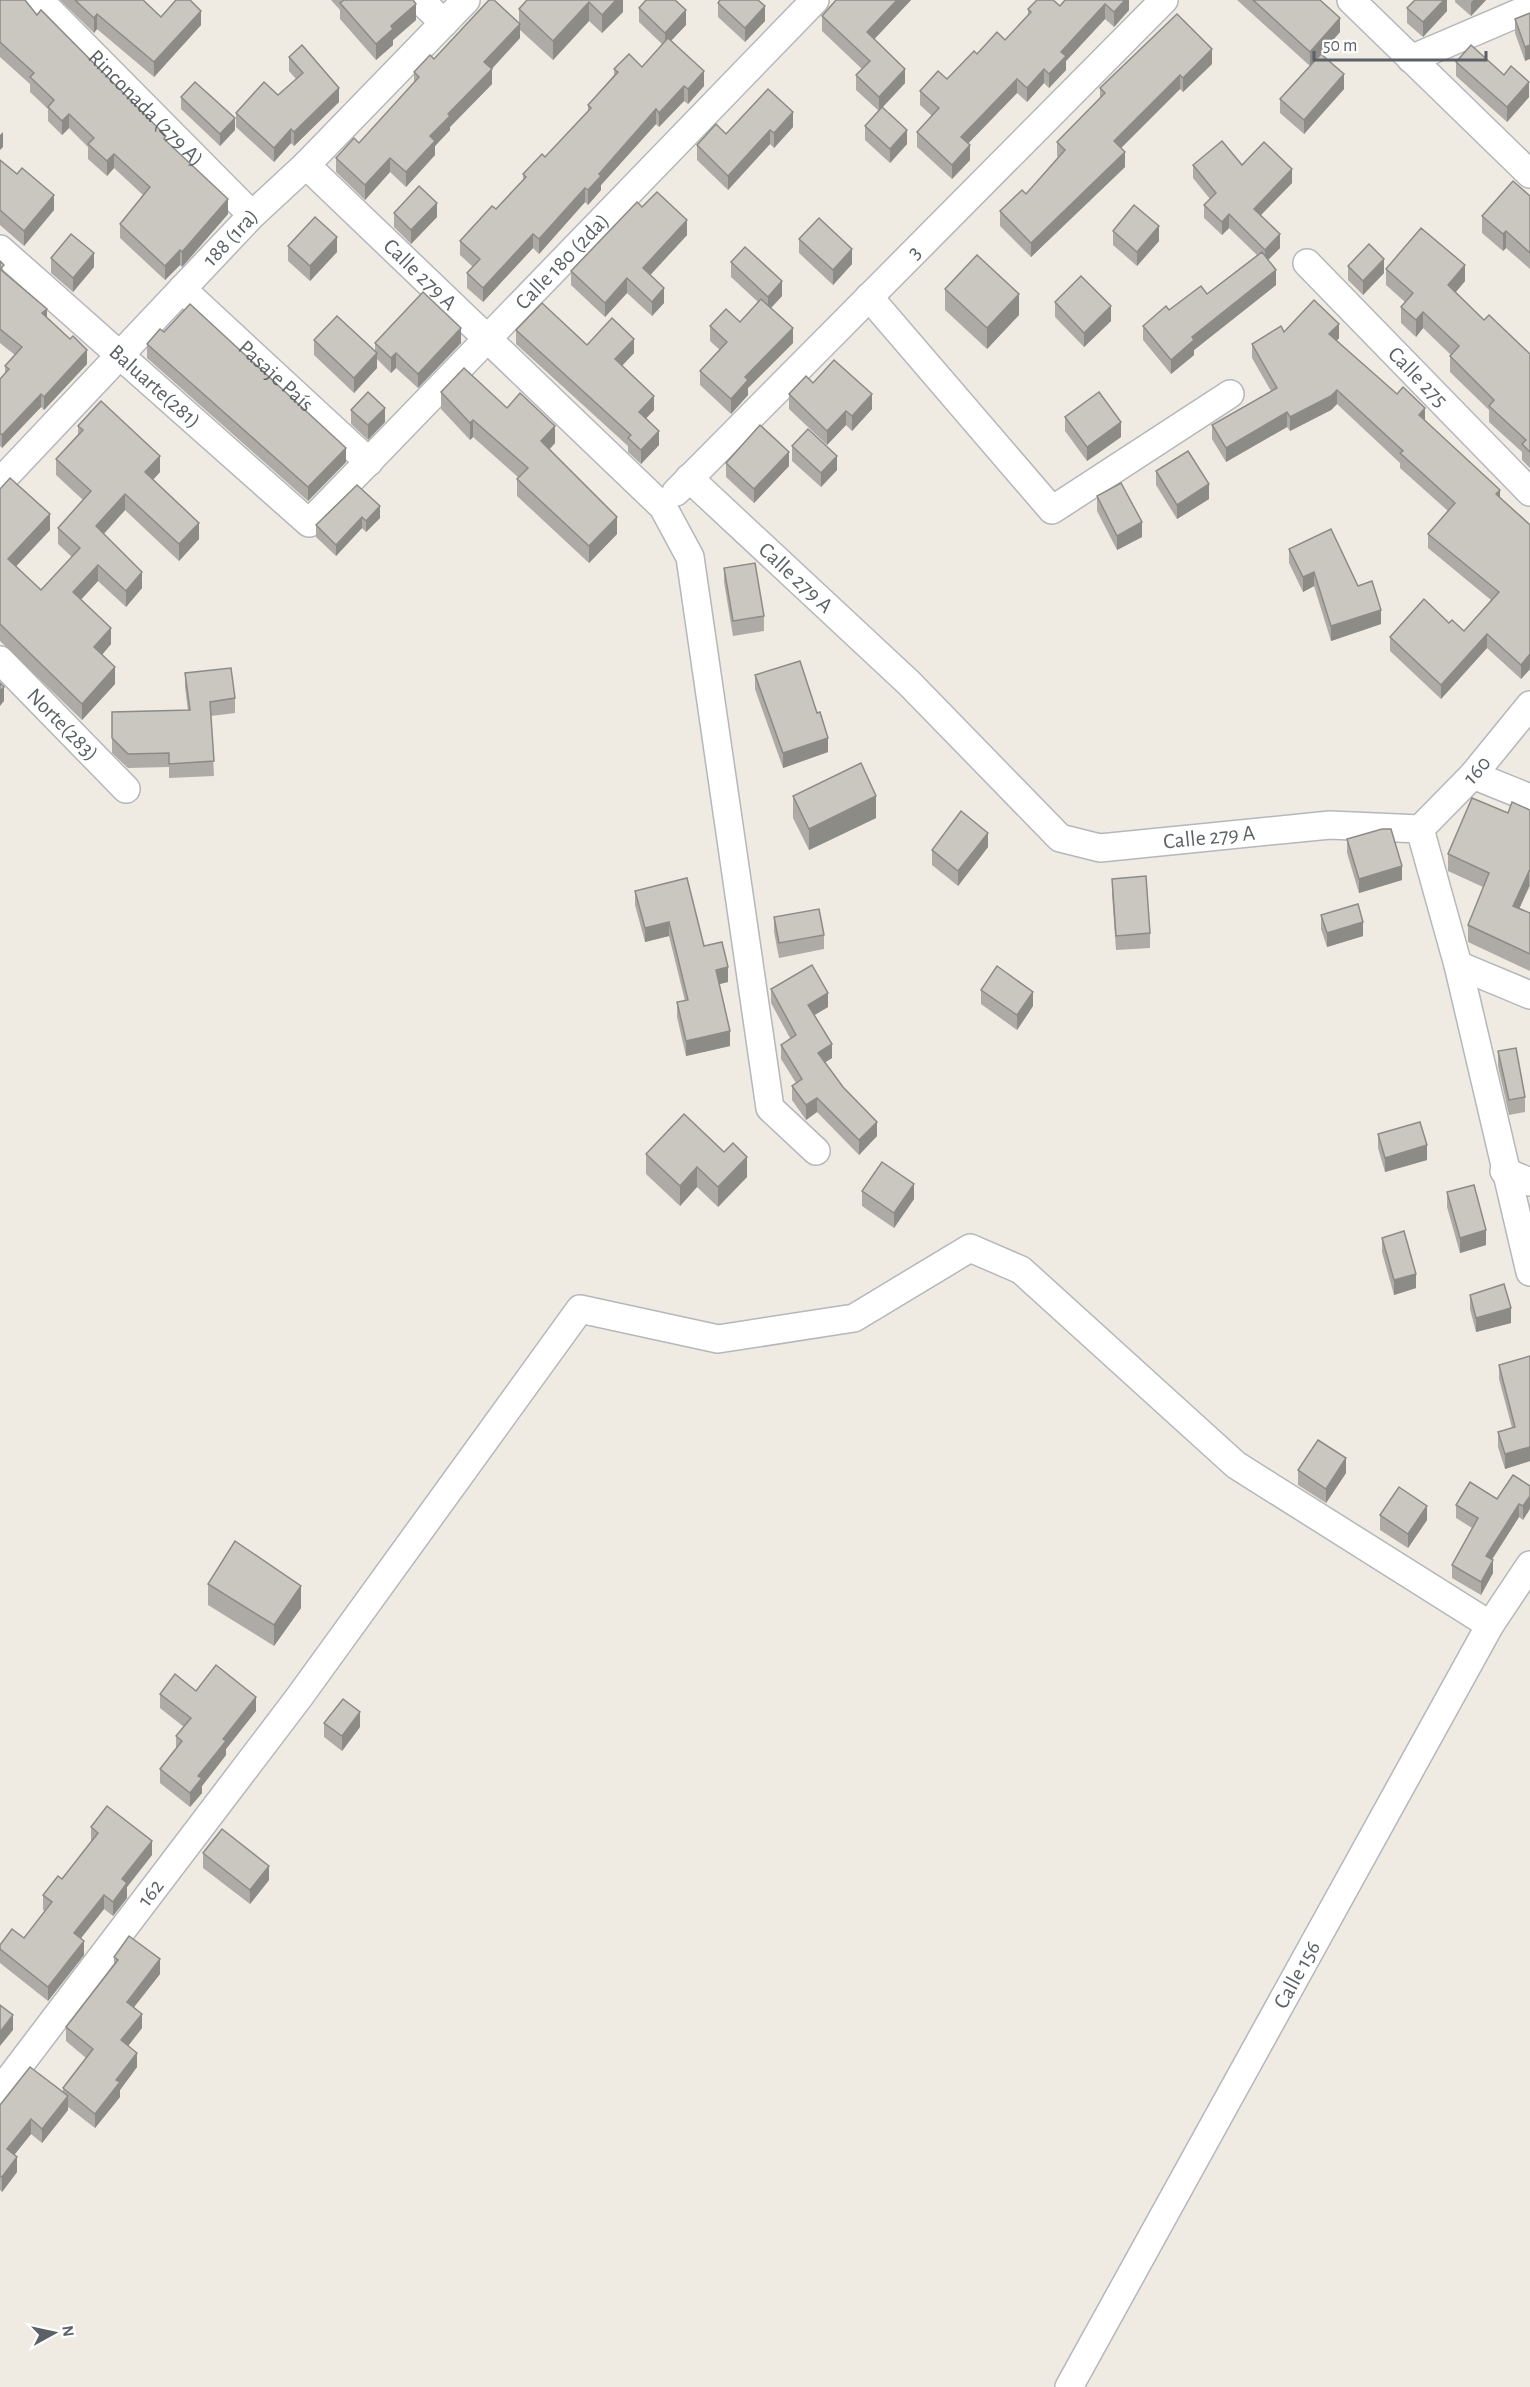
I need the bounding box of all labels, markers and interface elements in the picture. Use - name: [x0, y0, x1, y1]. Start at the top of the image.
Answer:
- scale bar: [1314, 24, 1486, 62]
- text: 50 m: [1323, 37, 1357, 55]
- street label: Rinconada (279 A): [84, 46, 208, 170]
- street label: 188 (1ra): [199, 204, 262, 271]
- street label: Calle 180 (2da): [511, 209, 613, 314]
- street label: Calle 279 A: [379, 234, 461, 314]
- street label: 3: [903, 241, 925, 263]
- street label: Pasaje País: [234, 336, 318, 416]
- street label: Baluarte(281): [105, 340, 205, 432]
- street label: Calle 275: [1384, 342, 1452, 411]
- street label: Calle 279 A: [755, 538, 837, 617]
- street label: Norte(283): [23, 684, 103, 765]
- street label: 160: [1459, 752, 1495, 789]
- street label: Calle 279 A: [1162, 822, 1256, 853]
- street label: 162: [133, 1875, 168, 1910]
- street label: Calle 156: [1269, 1937, 1324, 2012]
- north arrow: [24, 2303, 84, 2363]
- text: N: [59, 2324, 77, 2338]

